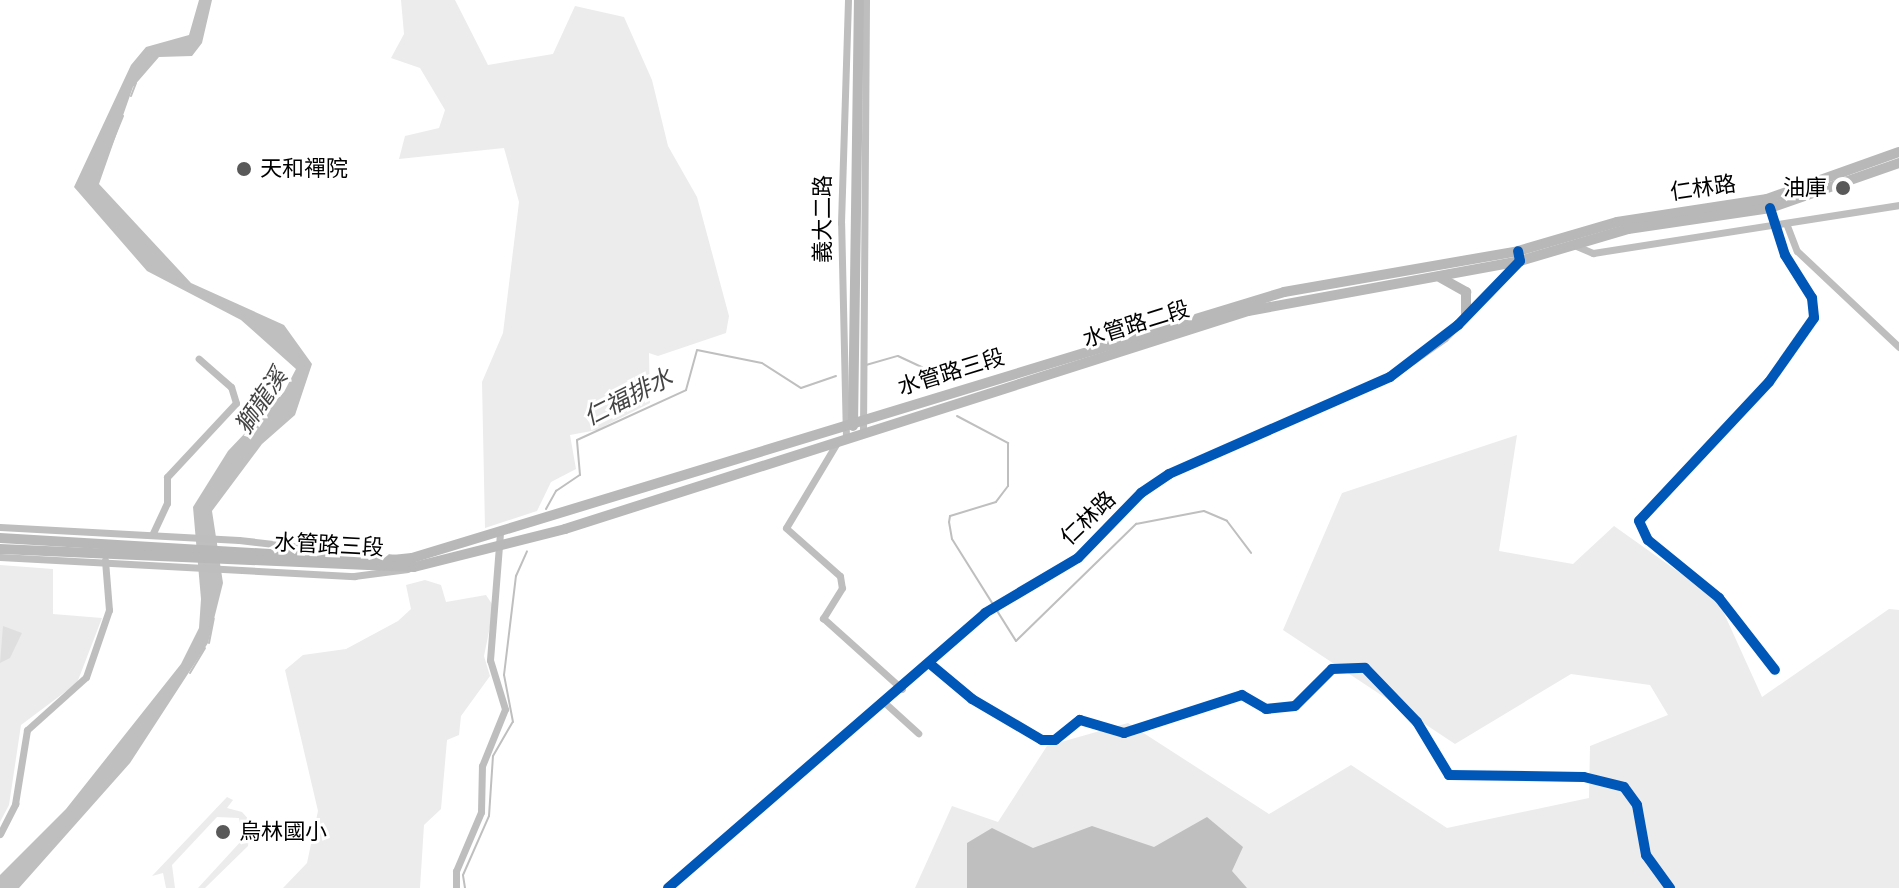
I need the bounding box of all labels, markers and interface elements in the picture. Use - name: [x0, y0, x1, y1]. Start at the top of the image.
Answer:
- place label: 天和禪院: [260, 156, 348, 182]
- marker: 天和禪院: [235, 160, 253, 178]
- street label: 仁林路: [1668, 170, 1738, 206]
- street label: 義大二路: [810, 175, 836, 263]
- place label: 油庫: [1783, 175, 1827, 201]
- marker: 油庫: [1834, 179, 1852, 197]
- street label: 水管路二段: [1080, 295, 1192, 353]
- street label: 水管路三段: [895, 343, 1007, 401]
- water label: 仁福排水: [579, 362, 677, 432]
- water label: 獅龍溪: [229, 363, 293, 439]
- street label: 仁林路: [1055, 486, 1121, 550]
- street label: 水管路三段: [273, 529, 385, 561]
- place label: 烏林國小: [239, 819, 327, 845]
- marker: 烏林國小: [214, 823, 232, 841]

